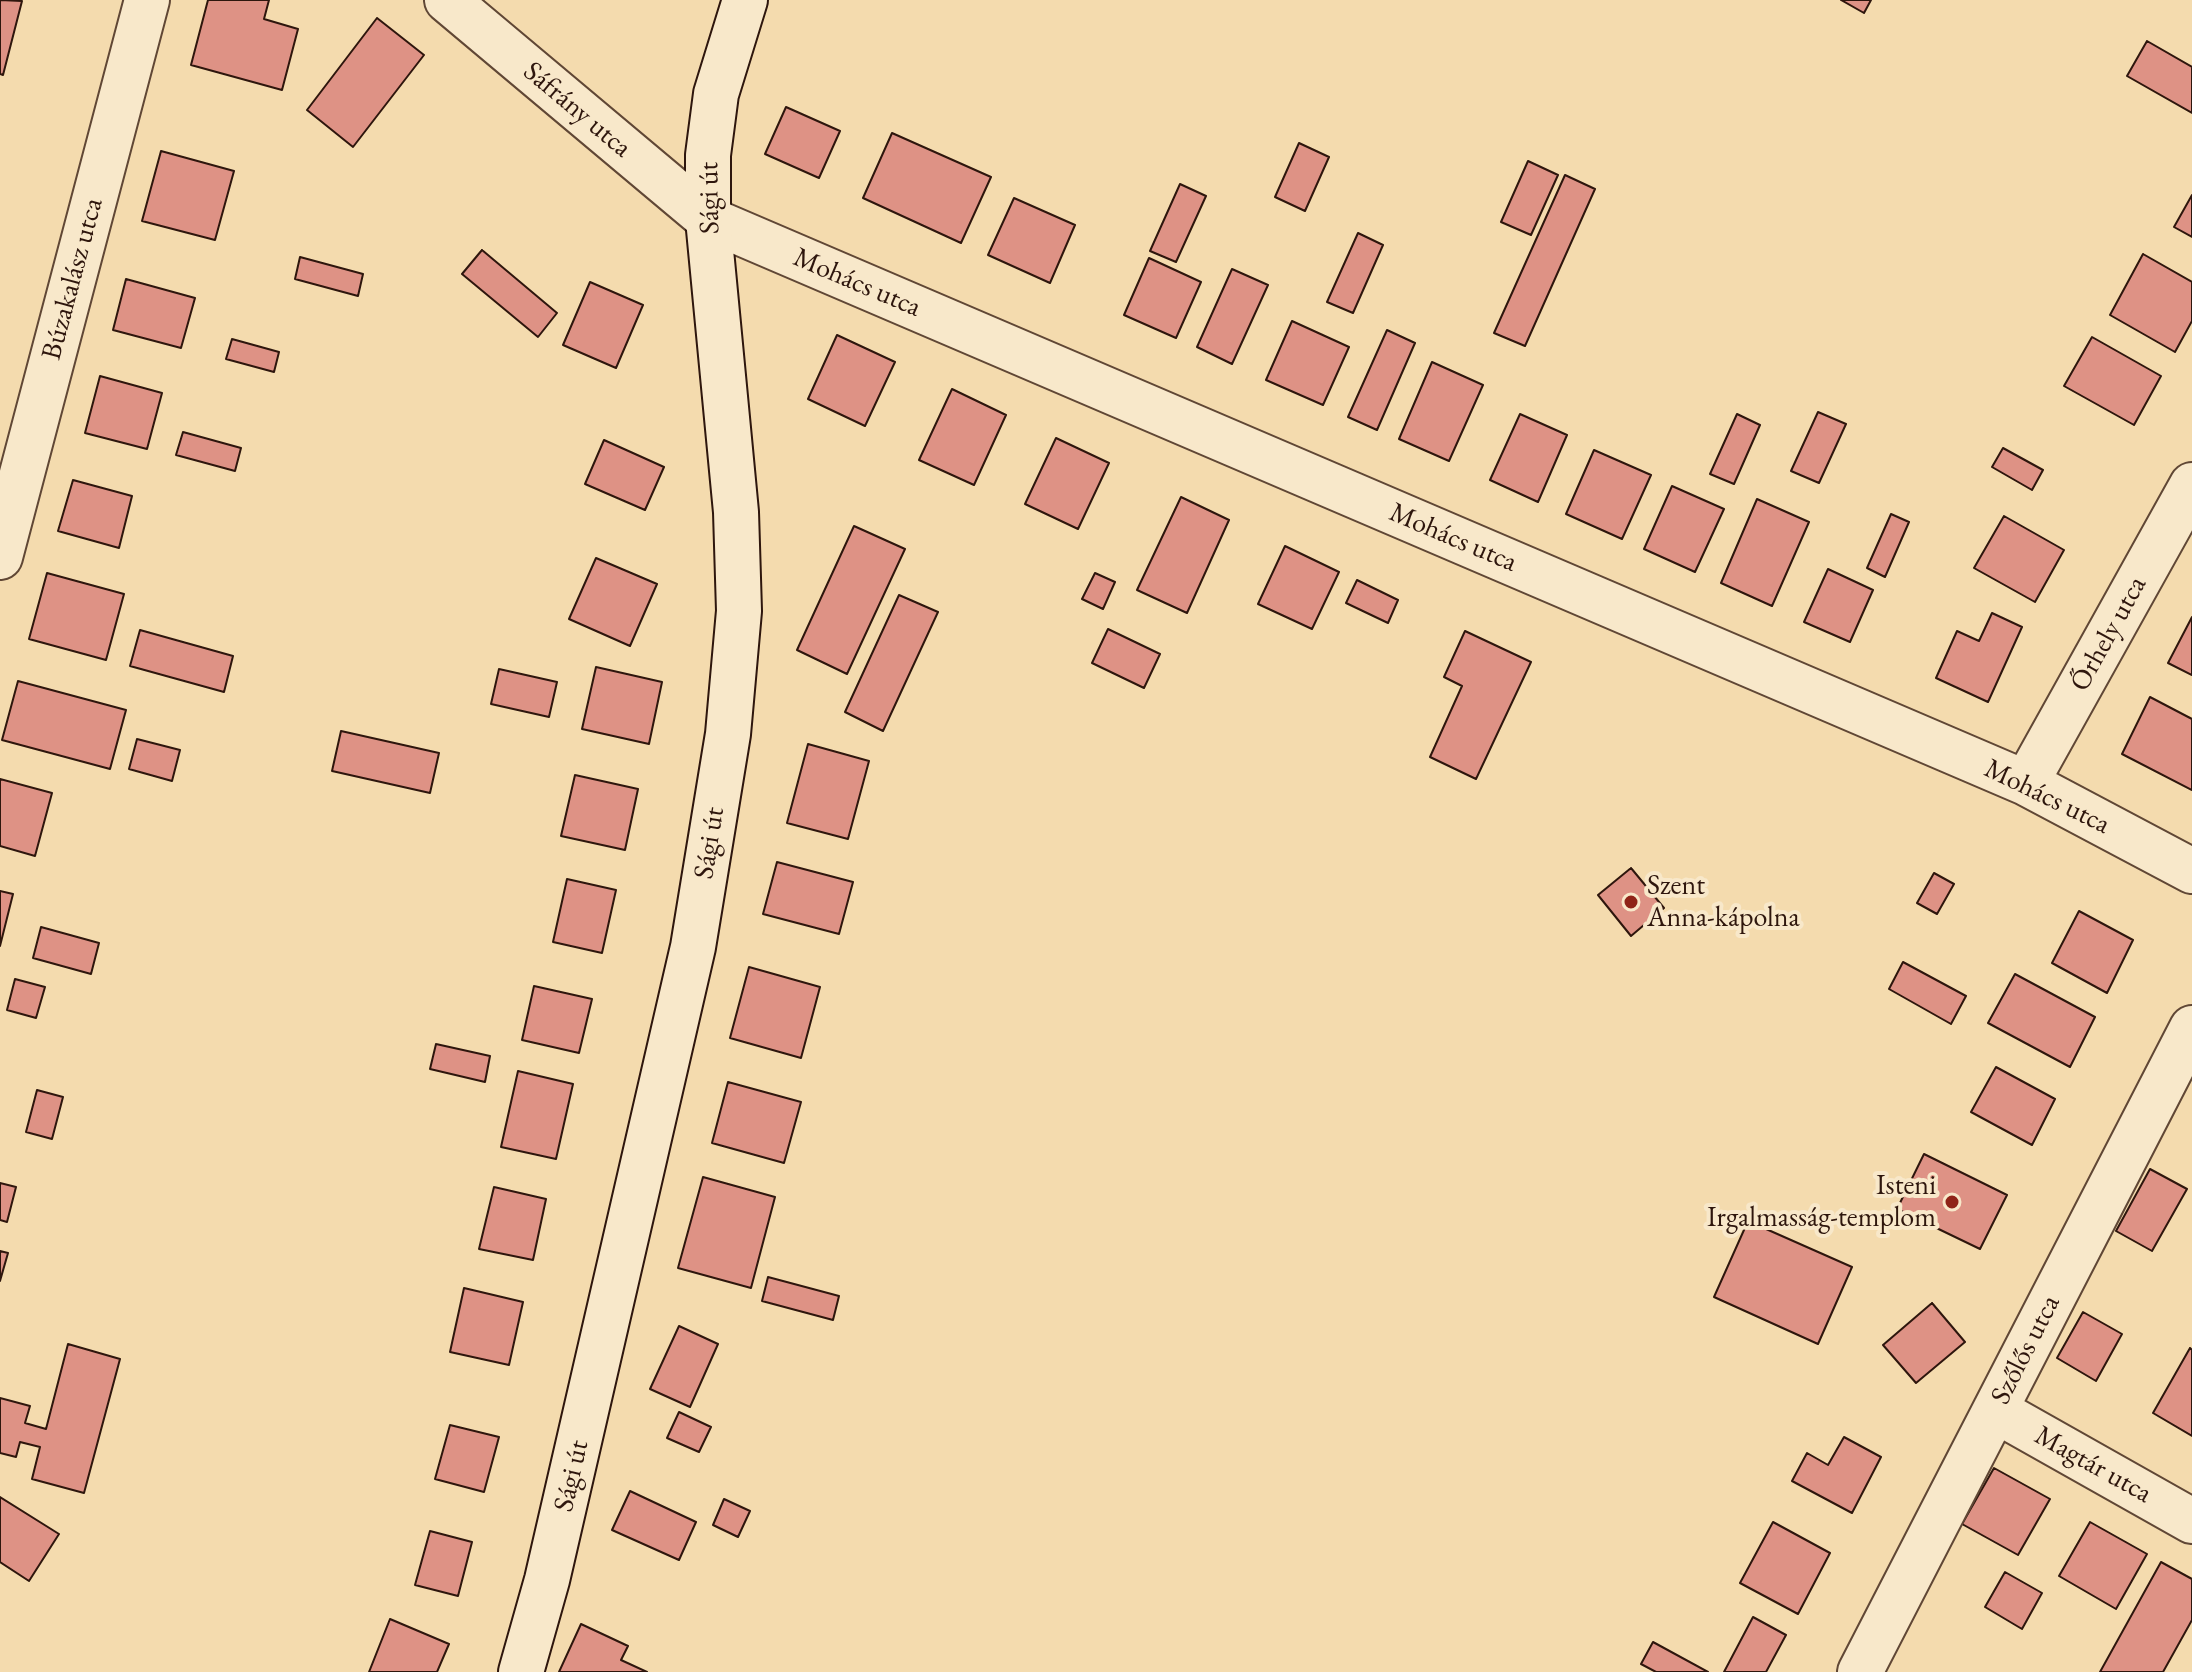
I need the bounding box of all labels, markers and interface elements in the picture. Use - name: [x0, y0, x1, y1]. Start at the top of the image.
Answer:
- street label: Sáfrány utca: [516, 55, 638, 165]
- street label: Sági út: [693, 162, 727, 234]
- street label: Búzakalász utca: [35, 194, 111, 364]
- street label: Mohács utca: [788, 241, 926, 325]
- street label: Mohács utca: [1384, 496, 1522, 580]
- street label: Őrhely utca: [2064, 571, 2154, 697]
- street label: Mohács utca: [1979, 752, 2115, 842]
- street label: Sági út: [688, 805, 732, 881]
- place label: Szent Anna-kápolna: [1647, 869, 1800, 935]
- marker: Szent Anna-kápolna: [1622, 893, 1640, 911]
- place label: Isteni Irgalmasság-templom: [1707, 1169, 1936, 1235]
- marker: Isteni Irgalmasság-templom: [1943, 1193, 1961, 1211]
- street label: Szőlős utca: [1984, 1290, 2068, 1410]
- street label: Magtár utca: [2029, 1419, 2157, 1511]
- street label: Sági út: [547, 1437, 597, 1515]

